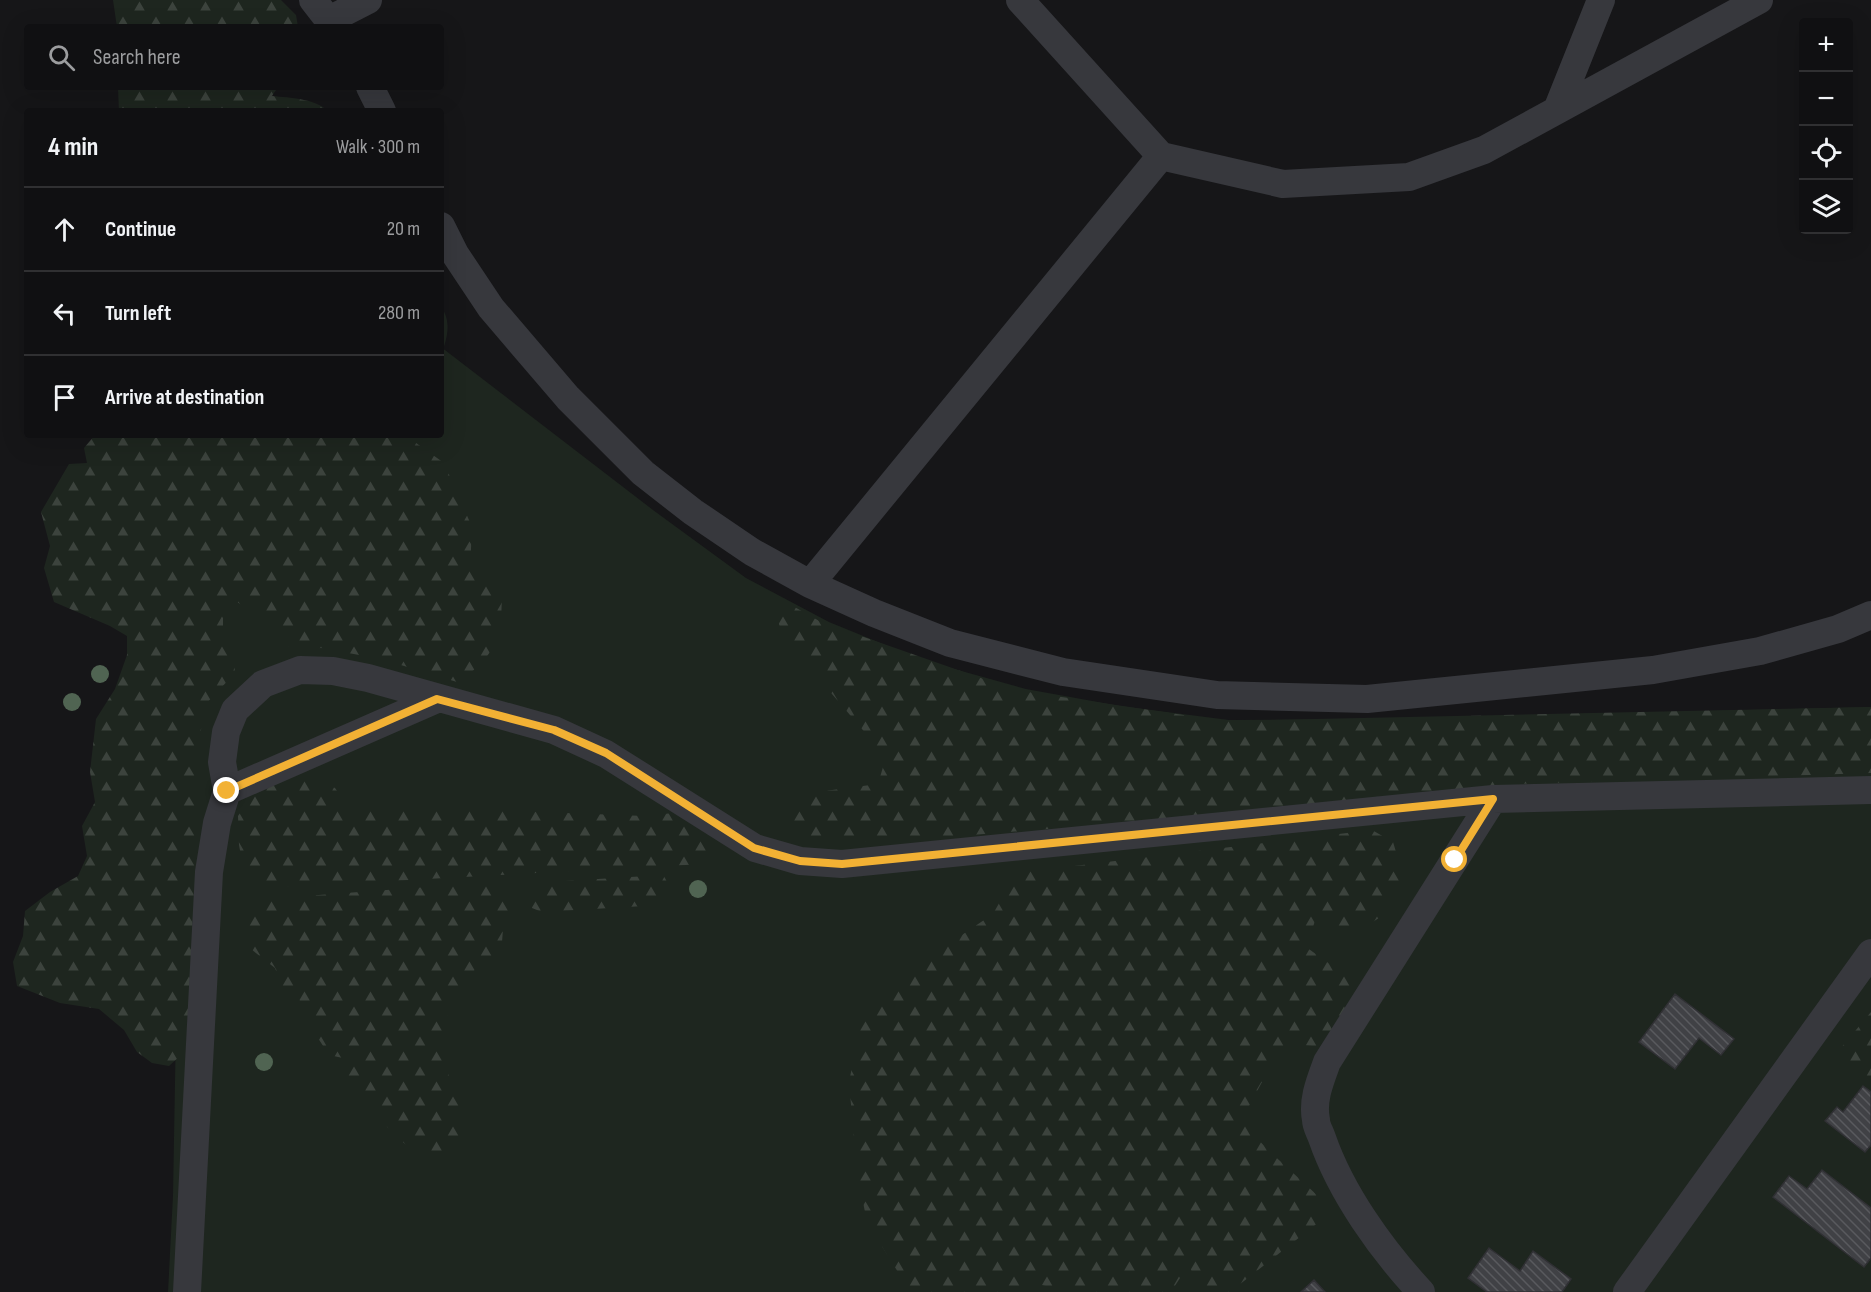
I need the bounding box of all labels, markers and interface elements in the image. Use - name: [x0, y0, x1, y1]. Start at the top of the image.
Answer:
- map controls: [1799, 18, 1853, 234]
- button: +: [1799, 18, 1853, 72]
- search box: [24, 24, 444, 90]
- icon: search: [45, 41, 78, 74]
- text: Search here: [93, 44, 180, 71]
- button: −: [1799, 72, 1853, 126]
- button: locate: [1799, 126, 1853, 180]
- text: 4 min: [48, 132, 98, 163]
- text: Walk · 300 m: [336, 135, 420, 159]
- button: layers: [1799, 180, 1853, 234]
- icon: ahead: [48, 213, 81, 246]
- text: Continue: [105, 216, 176, 243]
- text: 20 m: [387, 217, 420, 241]
- icon: left: [48, 297, 81, 330]
- text: Turn left: [105, 300, 171, 327]
- text: 280 m: [378, 301, 420, 325]
- icon: arrive: [48, 381, 81, 414]
- text: Arrive at destination: [105, 384, 264, 411]
- route end: [213, 777, 239, 803]
- route start: [1441, 846, 1467, 872]

